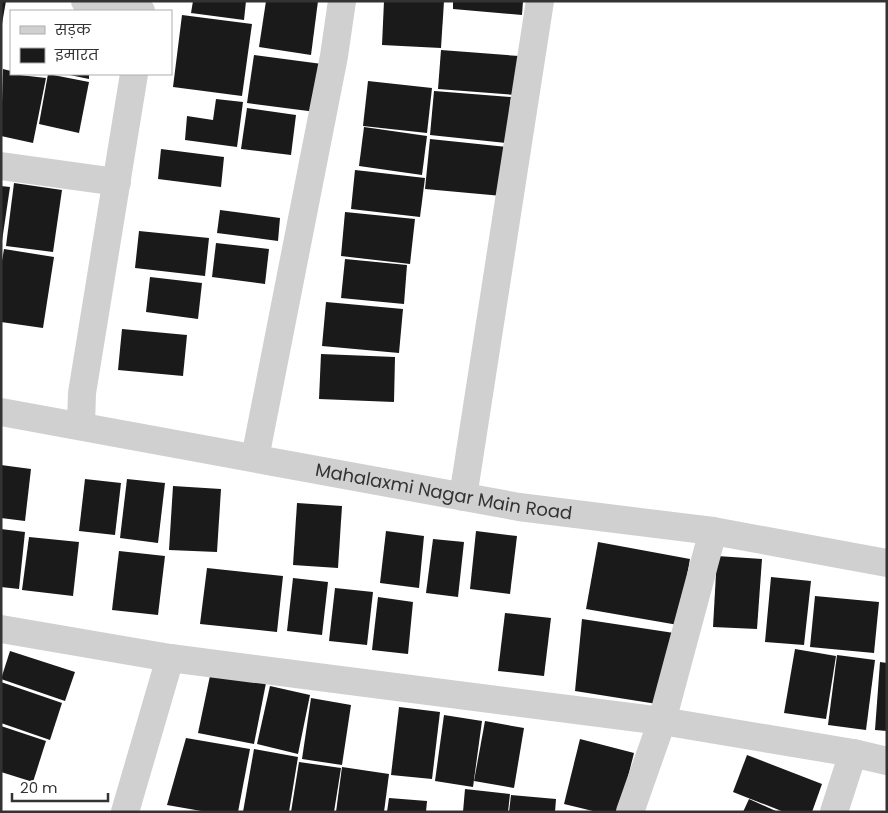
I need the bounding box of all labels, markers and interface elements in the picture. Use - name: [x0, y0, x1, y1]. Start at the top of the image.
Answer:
- legend: [10, 10, 172, 75]
- text: सड़क: [54, 19, 92, 40]
- text: इमारत: [54, 44, 99, 65]
- street label: Mahalaxmi Nagar Main Road: [313, 457, 574, 525]
- scale bar: [12, 770, 109, 802]
- text: 20 m: [20, 777, 58, 798]

